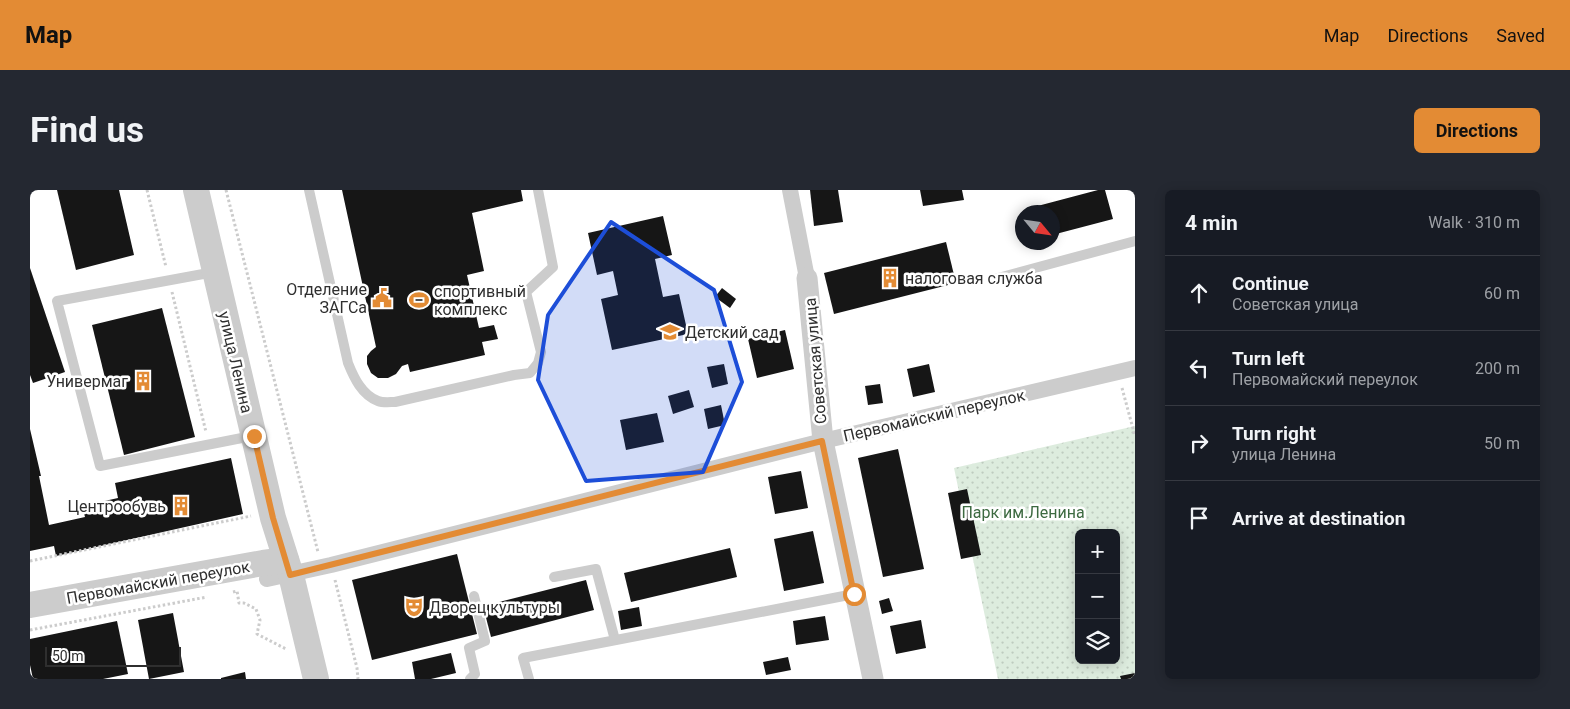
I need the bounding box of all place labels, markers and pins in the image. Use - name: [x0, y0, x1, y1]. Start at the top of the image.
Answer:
- building icon: налоговая служба: [879, 267, 901, 289]
- place label: налоговая служба: [905, 269, 1043, 288]
- place label: Отделение ЗАГСа: [286, 280, 367, 317]
- place label: спортивный комплекс: [434, 282, 526, 319]
- public building icon: Отделение ЗАГСа: [371, 287, 393, 309]
- sports icon: спортивный комплекс: [408, 289, 430, 311]
- school or university icon: Детский сад: [659, 321, 681, 343]
- place label: Детский сад: [685, 323, 779, 342]
- building icon: Универмаг: [132, 370, 154, 392]
- place label: Универмаг: [46, 372, 128, 391]
- building icon: Центрообувь: [170, 495, 192, 517]
- place label: Центрообувь: [67, 497, 166, 516]
- theatre icon: Дворец культуры: [403, 596, 425, 618]
- place label: Дворец культуры: [429, 598, 560, 617]

